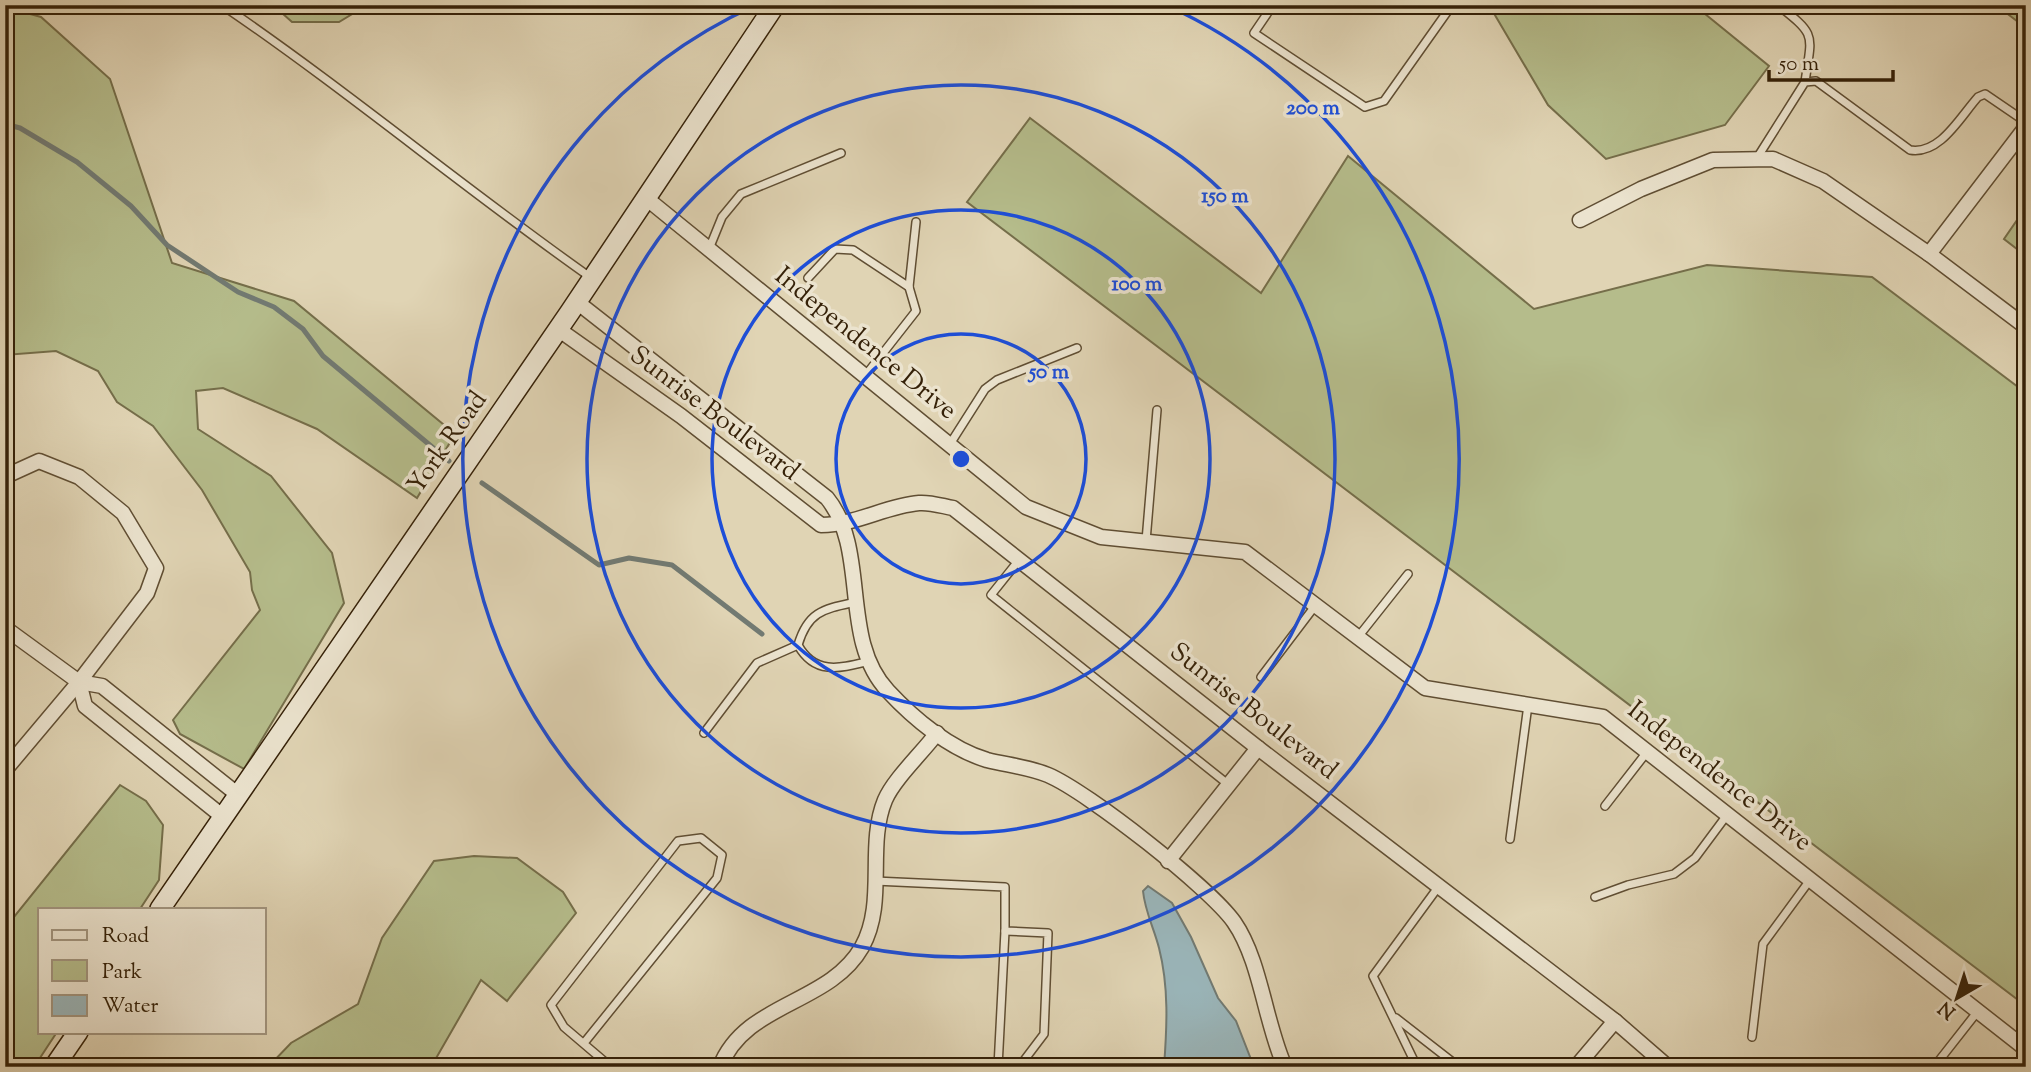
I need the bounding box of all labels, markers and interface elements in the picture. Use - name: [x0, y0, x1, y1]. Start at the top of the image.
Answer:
- scale bar: [1769, 38, 1893, 82]
- text: 50 m: [1778, 50, 1819, 80]
- text: 200 m: [1286, 94, 1341, 124]
- text: 150 m: [1201, 182, 1249, 212]
- street label: Independence Drive: [766, 259, 964, 429]
- text: 100 m: [1112, 270, 1163, 300]
- street label: Sunrise Boulevard: [621, 338, 807, 491]
- text: 50 m: [1027, 358, 1070, 388]
- street label: York Road: [399, 384, 497, 502]
- centre of rings: [949, 447, 973, 471]
- street label: Sunrise Boulevard: [1161, 634, 1345, 790]
- street label: Independence Drive: [1619, 693, 1819, 861]
- legend: [38, 908, 266, 1034]
- text: Road: [102, 922, 149, 952]
- text: Park: [102, 958, 143, 988]
- north arrow: [1923, 964, 1993, 1034]
- text: Water: [102, 992, 159, 1022]
- text: N: [1933, 994, 1962, 1025]

